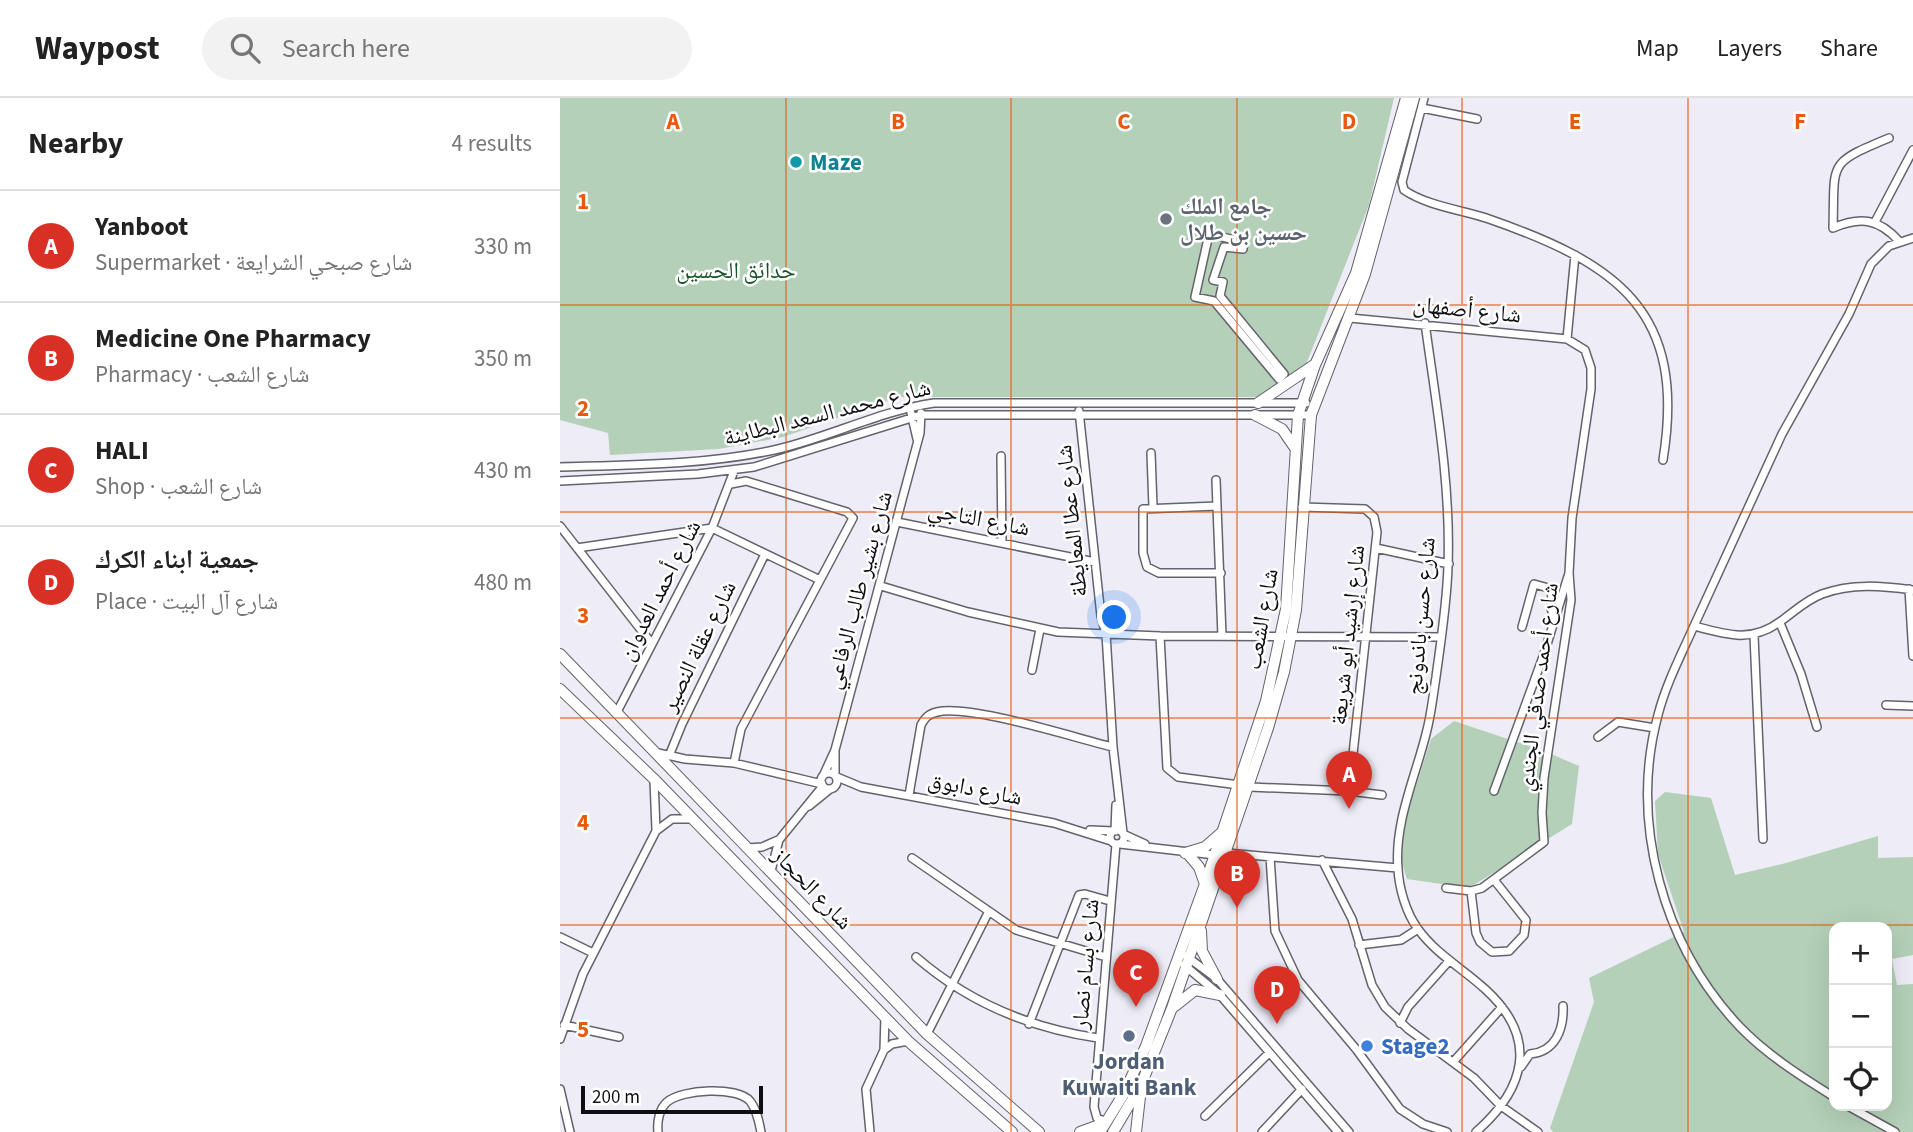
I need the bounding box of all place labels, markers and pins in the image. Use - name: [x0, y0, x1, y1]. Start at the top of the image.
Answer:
- place label: Maze: [810, 146, 862, 179]
- marker: Maze: [788, 154, 804, 170]
- place label: جامع الملك حسين بن طلال: [1180, 190, 1307, 249]
- marker: جامع الملك حسين بن طلال: [1158, 211, 1174, 227]
- pin: A: [1326, 751, 1372, 809]
- pin: B: [1214, 850, 1260, 908]
- pin: C: [1113, 949, 1159, 1007]
- pin: D: [1254, 966, 1300, 1024]
- marker: Jordan Kuwaiti Bank: [1121, 1028, 1137, 1044]
- place label: Stage2: [1381, 1030, 1450, 1063]
- marker: Stage2: [1359, 1038, 1375, 1054]
- place label: Jordan Kuwaiti Bank: [1062, 1045, 1197, 1104]

